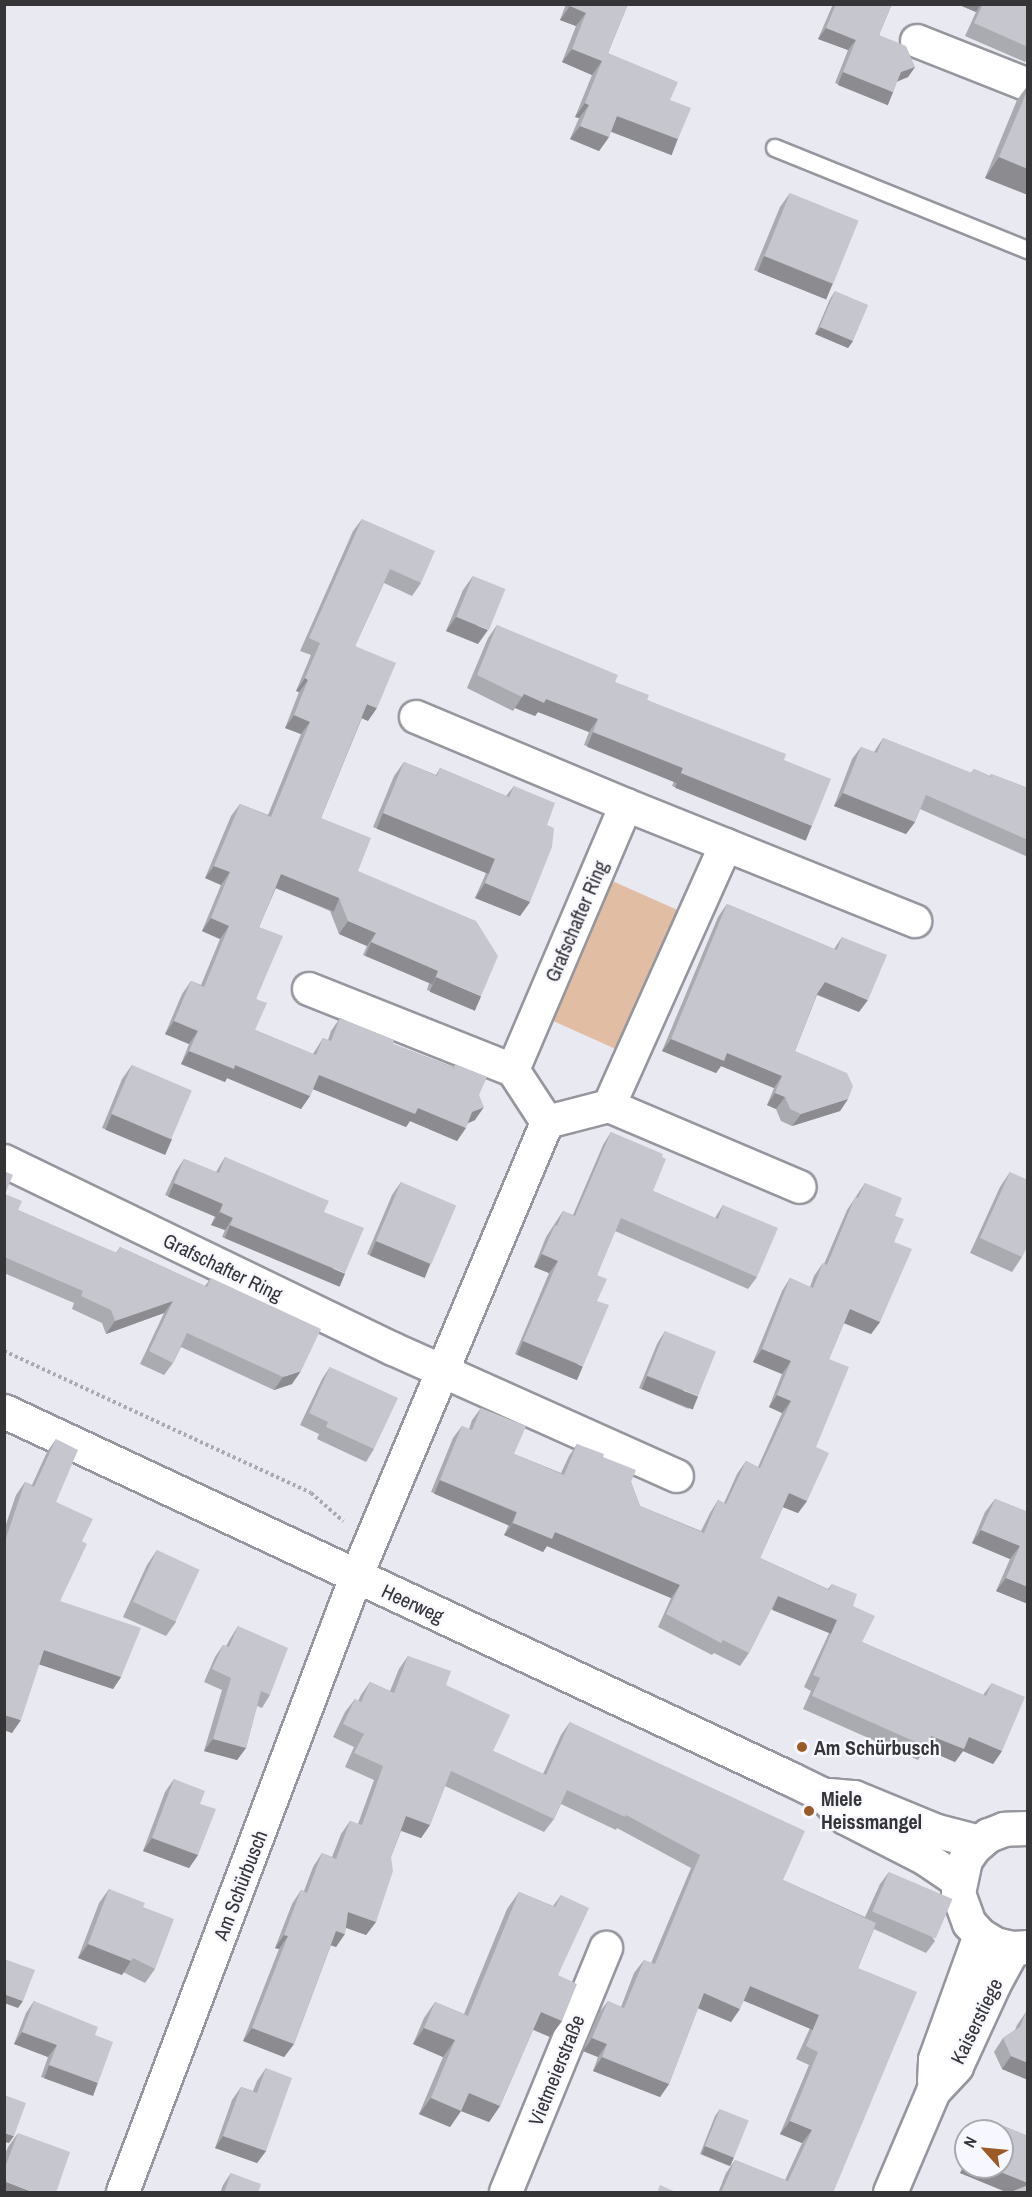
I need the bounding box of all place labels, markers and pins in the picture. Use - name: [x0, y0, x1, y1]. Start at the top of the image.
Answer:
- place label: Am Schürbusch: [814, 1735, 940, 1759]
- marker: Am Schürbusch: [795, 1740, 809, 1754]
- place label: Miele Heissmangel: [821, 1787, 922, 1834]
- marker: Miele Heissmangel: [802, 1804, 816, 1818]

